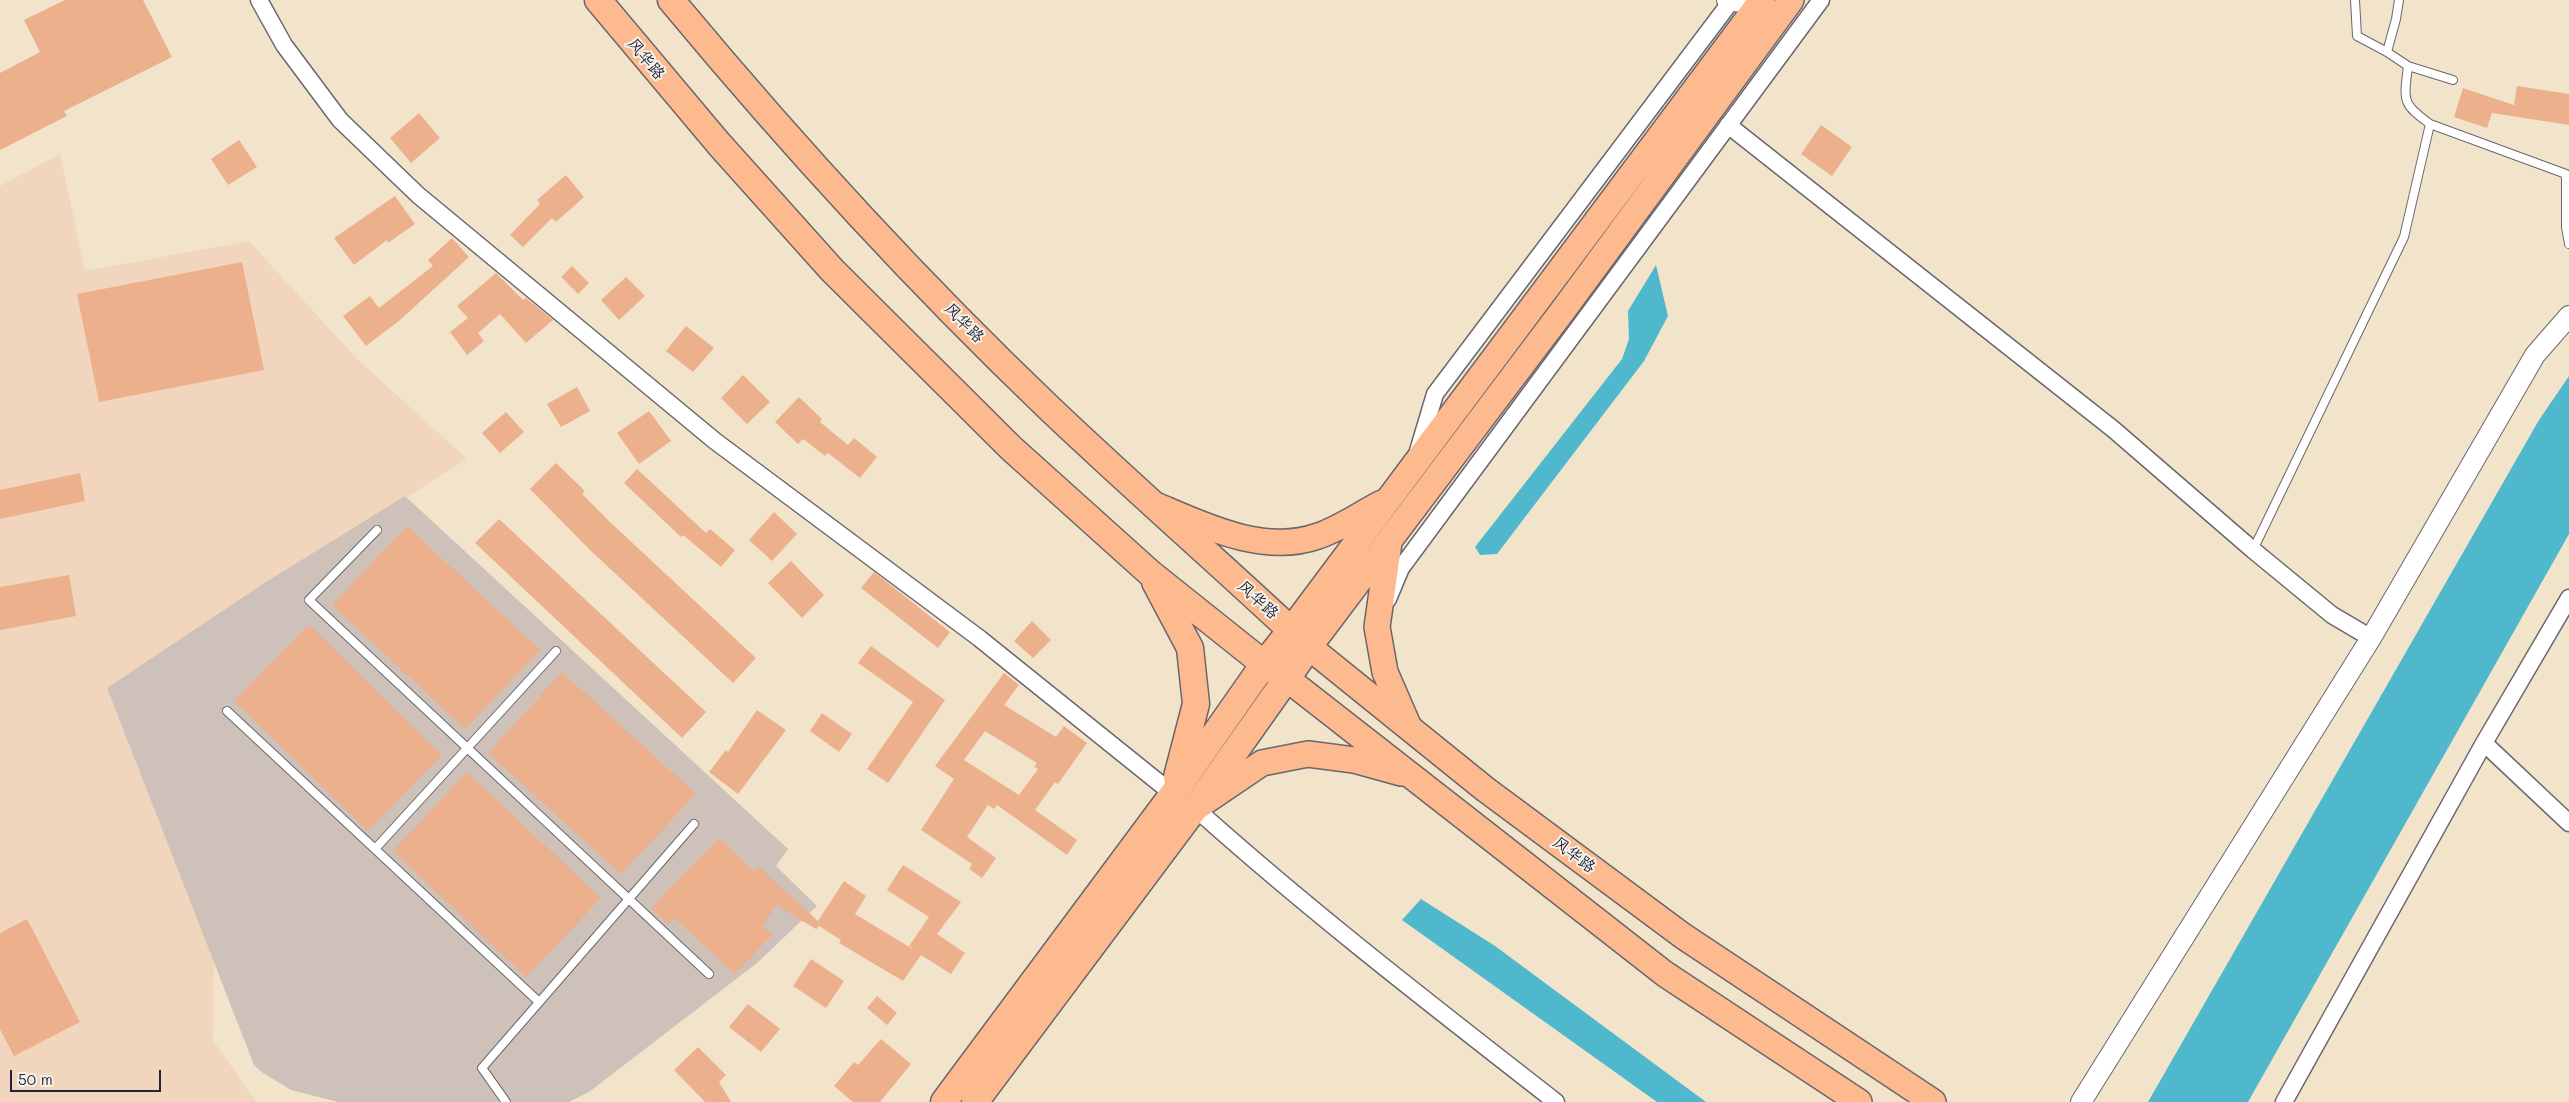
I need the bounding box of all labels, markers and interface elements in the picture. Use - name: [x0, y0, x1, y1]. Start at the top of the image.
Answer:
- street label: 风华路: [623, 34, 669, 84]
- street label: 风华路: [940, 299, 988, 347]
- street label: 风华路: [1234, 577, 1282, 623]
- street label: 风华路: [1549, 833, 1599, 877]
- scale bar: [12, 1060, 164, 1092]
- text: 50 m: [18, 1069, 53, 1089]

